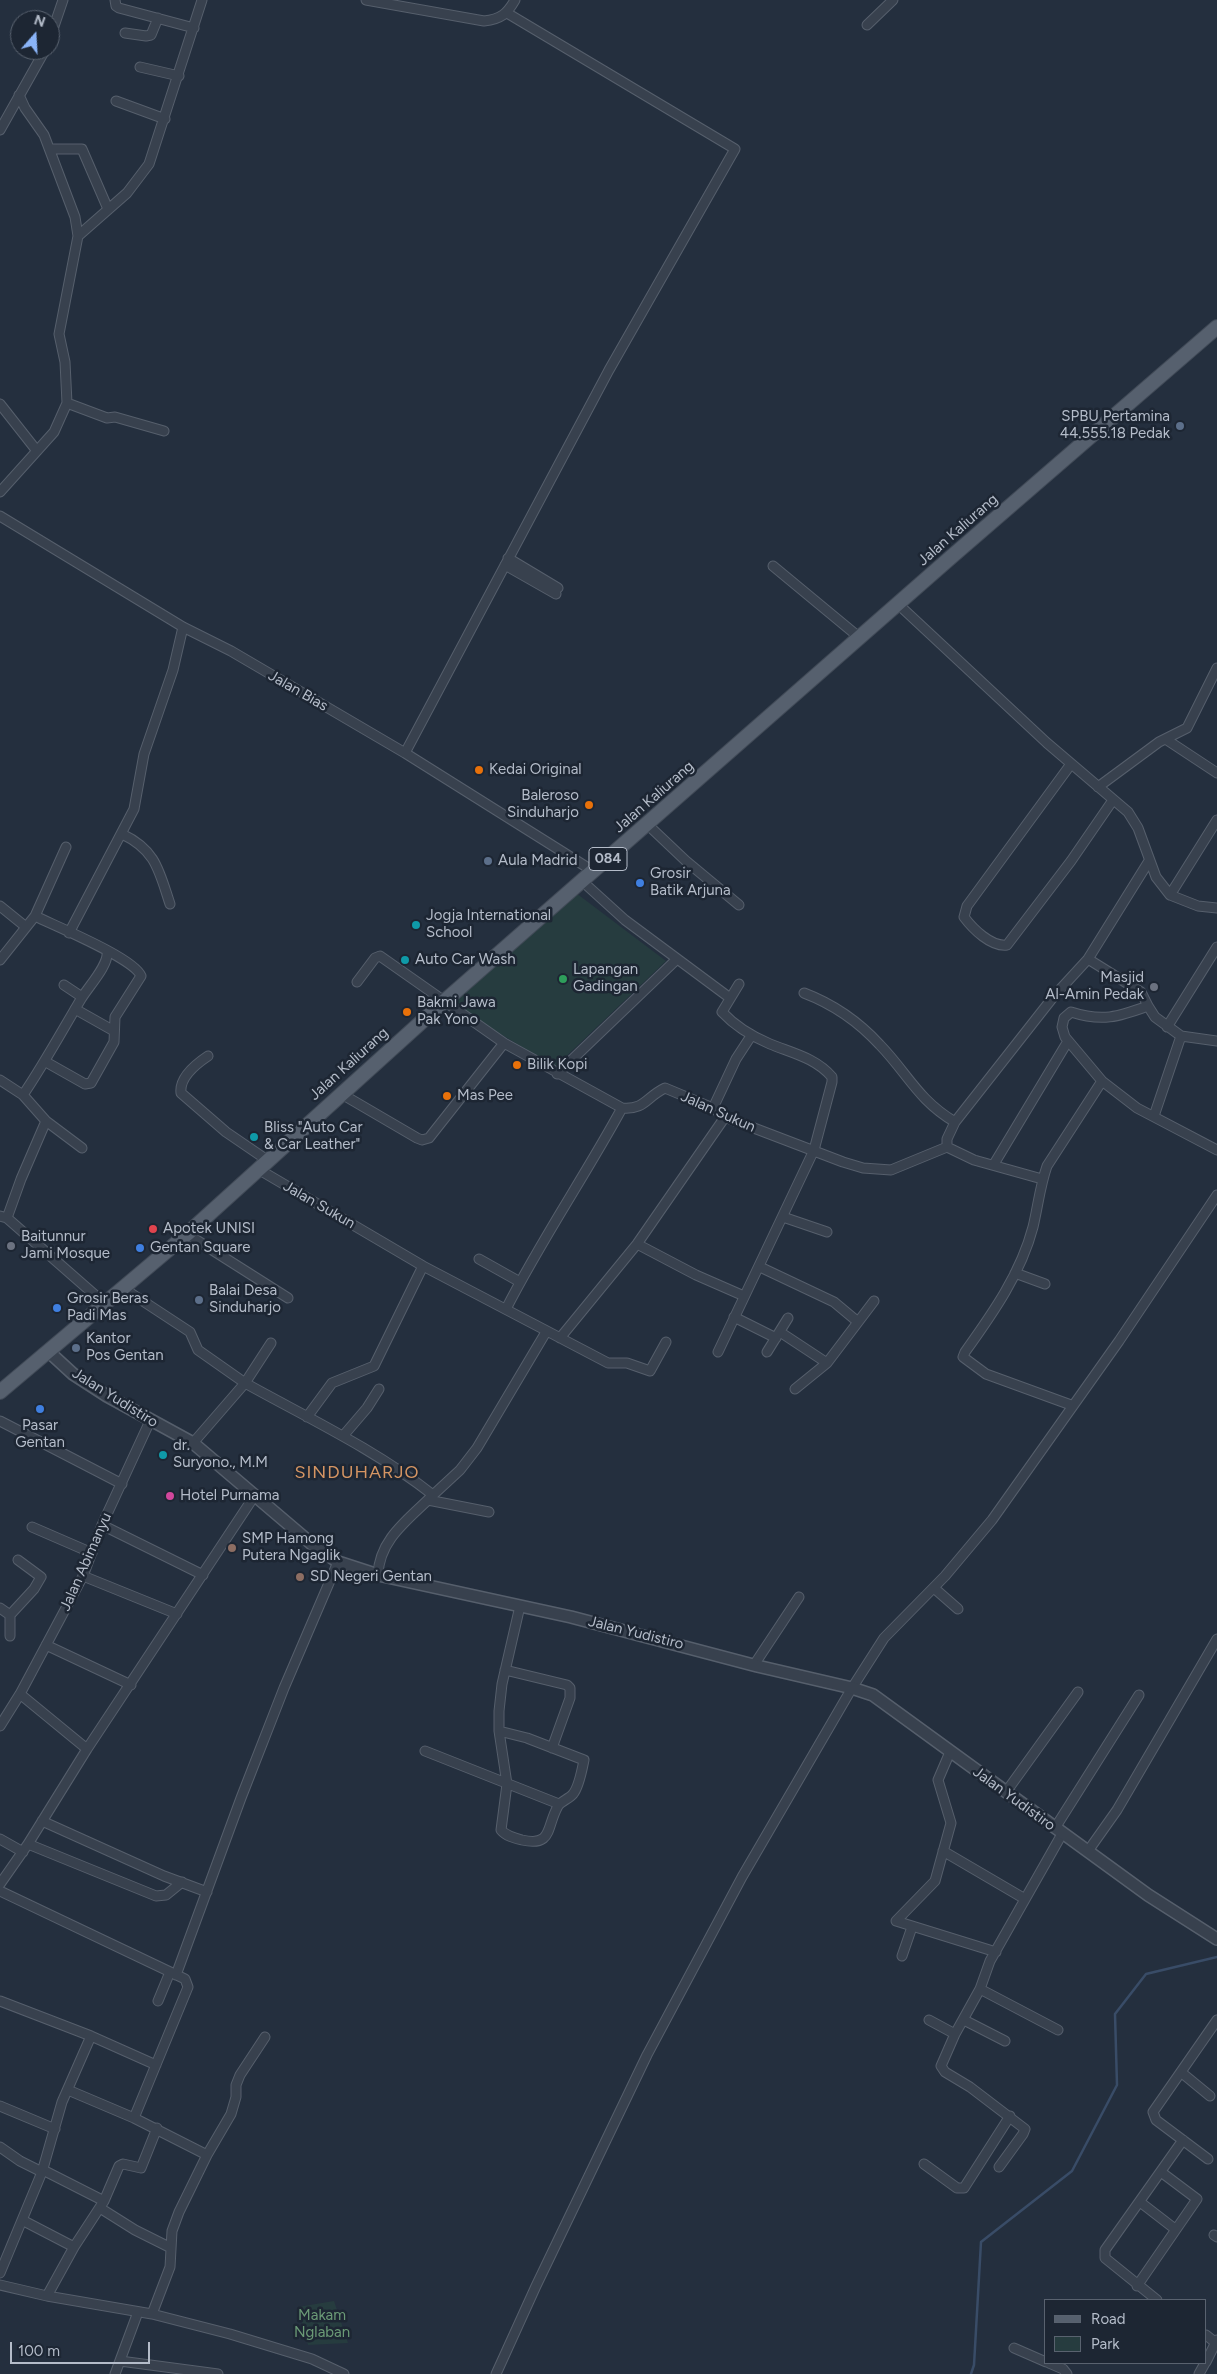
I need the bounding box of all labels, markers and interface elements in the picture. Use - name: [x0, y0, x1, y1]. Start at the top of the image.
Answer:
- north arrow: [10, 10, 60, 60]
- text: N: [32, 11, 48, 31]
- place label: SPBU Pertamina 44.555.18 Pedak: [1060, 408, 1170, 443]
- marker: SPBU Pertamina 44.555.18 Pedak: [1174, 420, 1186, 432]
- street label: Jalan Kaliurang: [914, 490, 1002, 570]
- street label: Jalan Bias: [265, 667, 331, 715]
- street label: Jalan Kaliurang: [610, 757, 698, 837]
- place label: Kedai Original: [489, 761, 582, 779]
- marker: Kedai Original: [473, 764, 485, 776]
- place label: Baleroso Sinduharjo: [507, 787, 579, 822]
- marker: Baleroso Sinduharjo: [583, 799, 595, 811]
- road number: 084: [589, 848, 627, 871]
- place label: Aula Madrid: [498, 852, 578, 870]
- marker: Aula Madrid: [482, 855, 494, 867]
- place label: Grosir Batik Arjuna: [650, 865, 731, 900]
- marker: Grosir Batik Arjuna: [634, 877, 646, 889]
- place label: Jogja International School: [426, 907, 551, 942]
- marker: Jogja International School: [410, 919, 422, 931]
- place label: Auto Car Wash: [415, 951, 516, 969]
- marker: Auto Car Wash: [399, 954, 411, 966]
- place label: Lapangan Gadingan: [573, 961, 638, 996]
- place label: Masjid Al-Amin Pedak: [1045, 969, 1144, 1004]
- marker: Lapangan Gadingan: [557, 973, 569, 985]
- marker: Masjid Al-Amin Pedak: [1148, 981, 1160, 993]
- place label: Bakmi Jawa Pak Yono: [417, 994, 496, 1029]
- marker: Bakmi Jawa Pak Yono: [401, 1006, 413, 1018]
- street label: Jalan Kaliurang: [306, 1024, 392, 1104]
- place label: Bilik Kopi: [527, 1056, 587, 1074]
- marker: Bilik Kopi: [511, 1059, 523, 1071]
- place label: Mas Pee: [457, 1087, 513, 1105]
- street label: Jalan Sukun: [678, 1088, 758, 1136]
- marker: Mas Pee: [441, 1090, 453, 1102]
- place label: Bliss "Auto Car & Car Leather": [264, 1119, 363, 1154]
- marker: Bliss "Auto Car & Car Leather": [248, 1131, 260, 1143]
- street label: Jalan Sukun: [280, 1177, 358, 1233]
- place label: Apotek UNISI: [163, 1220, 255, 1238]
- marker: Apotek UNISI: [147, 1223, 159, 1235]
- place label: Baitunnur Jami Mosque: [21, 1228, 110, 1263]
- place label: Gentan Square: [150, 1239, 250, 1257]
- marker: Baitunnur Jami Mosque: [5, 1240, 17, 1252]
- marker: Gentan Square: [134, 1242, 146, 1254]
- place label: Balai Desa Sinduharjo: [209, 1282, 281, 1317]
- place label: Grosir Beras Padi Mas: [67, 1290, 148, 1325]
- marker: Balai Desa Sinduharjo: [193, 1294, 205, 1306]
- marker: Grosir Beras Padi Mas: [51, 1302, 63, 1314]
- place label: Kantor Pos Gentan: [86, 1330, 164, 1365]
- marker: Kantor Pos Gentan: [70, 1342, 82, 1354]
- street label: Jalan Yudistiro: [69, 1365, 161, 1431]
- marker: Pasar Gentan: [34, 1403, 46, 1415]
- place label: Pasar Gentan: [15, 1417, 65, 1452]
- place label: dr. Suryono., M.M: [173, 1437, 268, 1472]
- marker: dr. Suryono., M.M: [157, 1449, 169, 1461]
- district label: SINDUHARJO: [293, 1462, 421, 1484]
- place label: Hotel Purnama: [180, 1487, 279, 1505]
- marker: Hotel Purnama: [164, 1490, 176, 1502]
- street label: Jalan Abimanyu: [56, 1510, 116, 1614]
- place label: SMP Hamong Putera Ngaglik: [242, 1530, 340, 1565]
- marker: SMP Hamong Putera Ngaglik: [226, 1542, 238, 1554]
- place label: SD Negeri Gentan: [310, 1568, 432, 1586]
- marker: SD Negeri Gentan: [294, 1571, 306, 1583]
- street label: Jalan Yudistiro: [586, 1612, 686, 1654]
- street label: Jalan Yudistiro: [969, 1763, 1059, 1835]
- legend: [1044, 2299, 1207, 2364]
- park label: Makam Nglaban: [294, 2307, 350, 2342]
- text: Road: [1091, 2310, 1126, 2328]
- scale bar: [12, 2332, 152, 2364]
- text: Park: [1091, 2335, 1120, 2353]
- text: 100 m: [18, 2342, 60, 2360]

